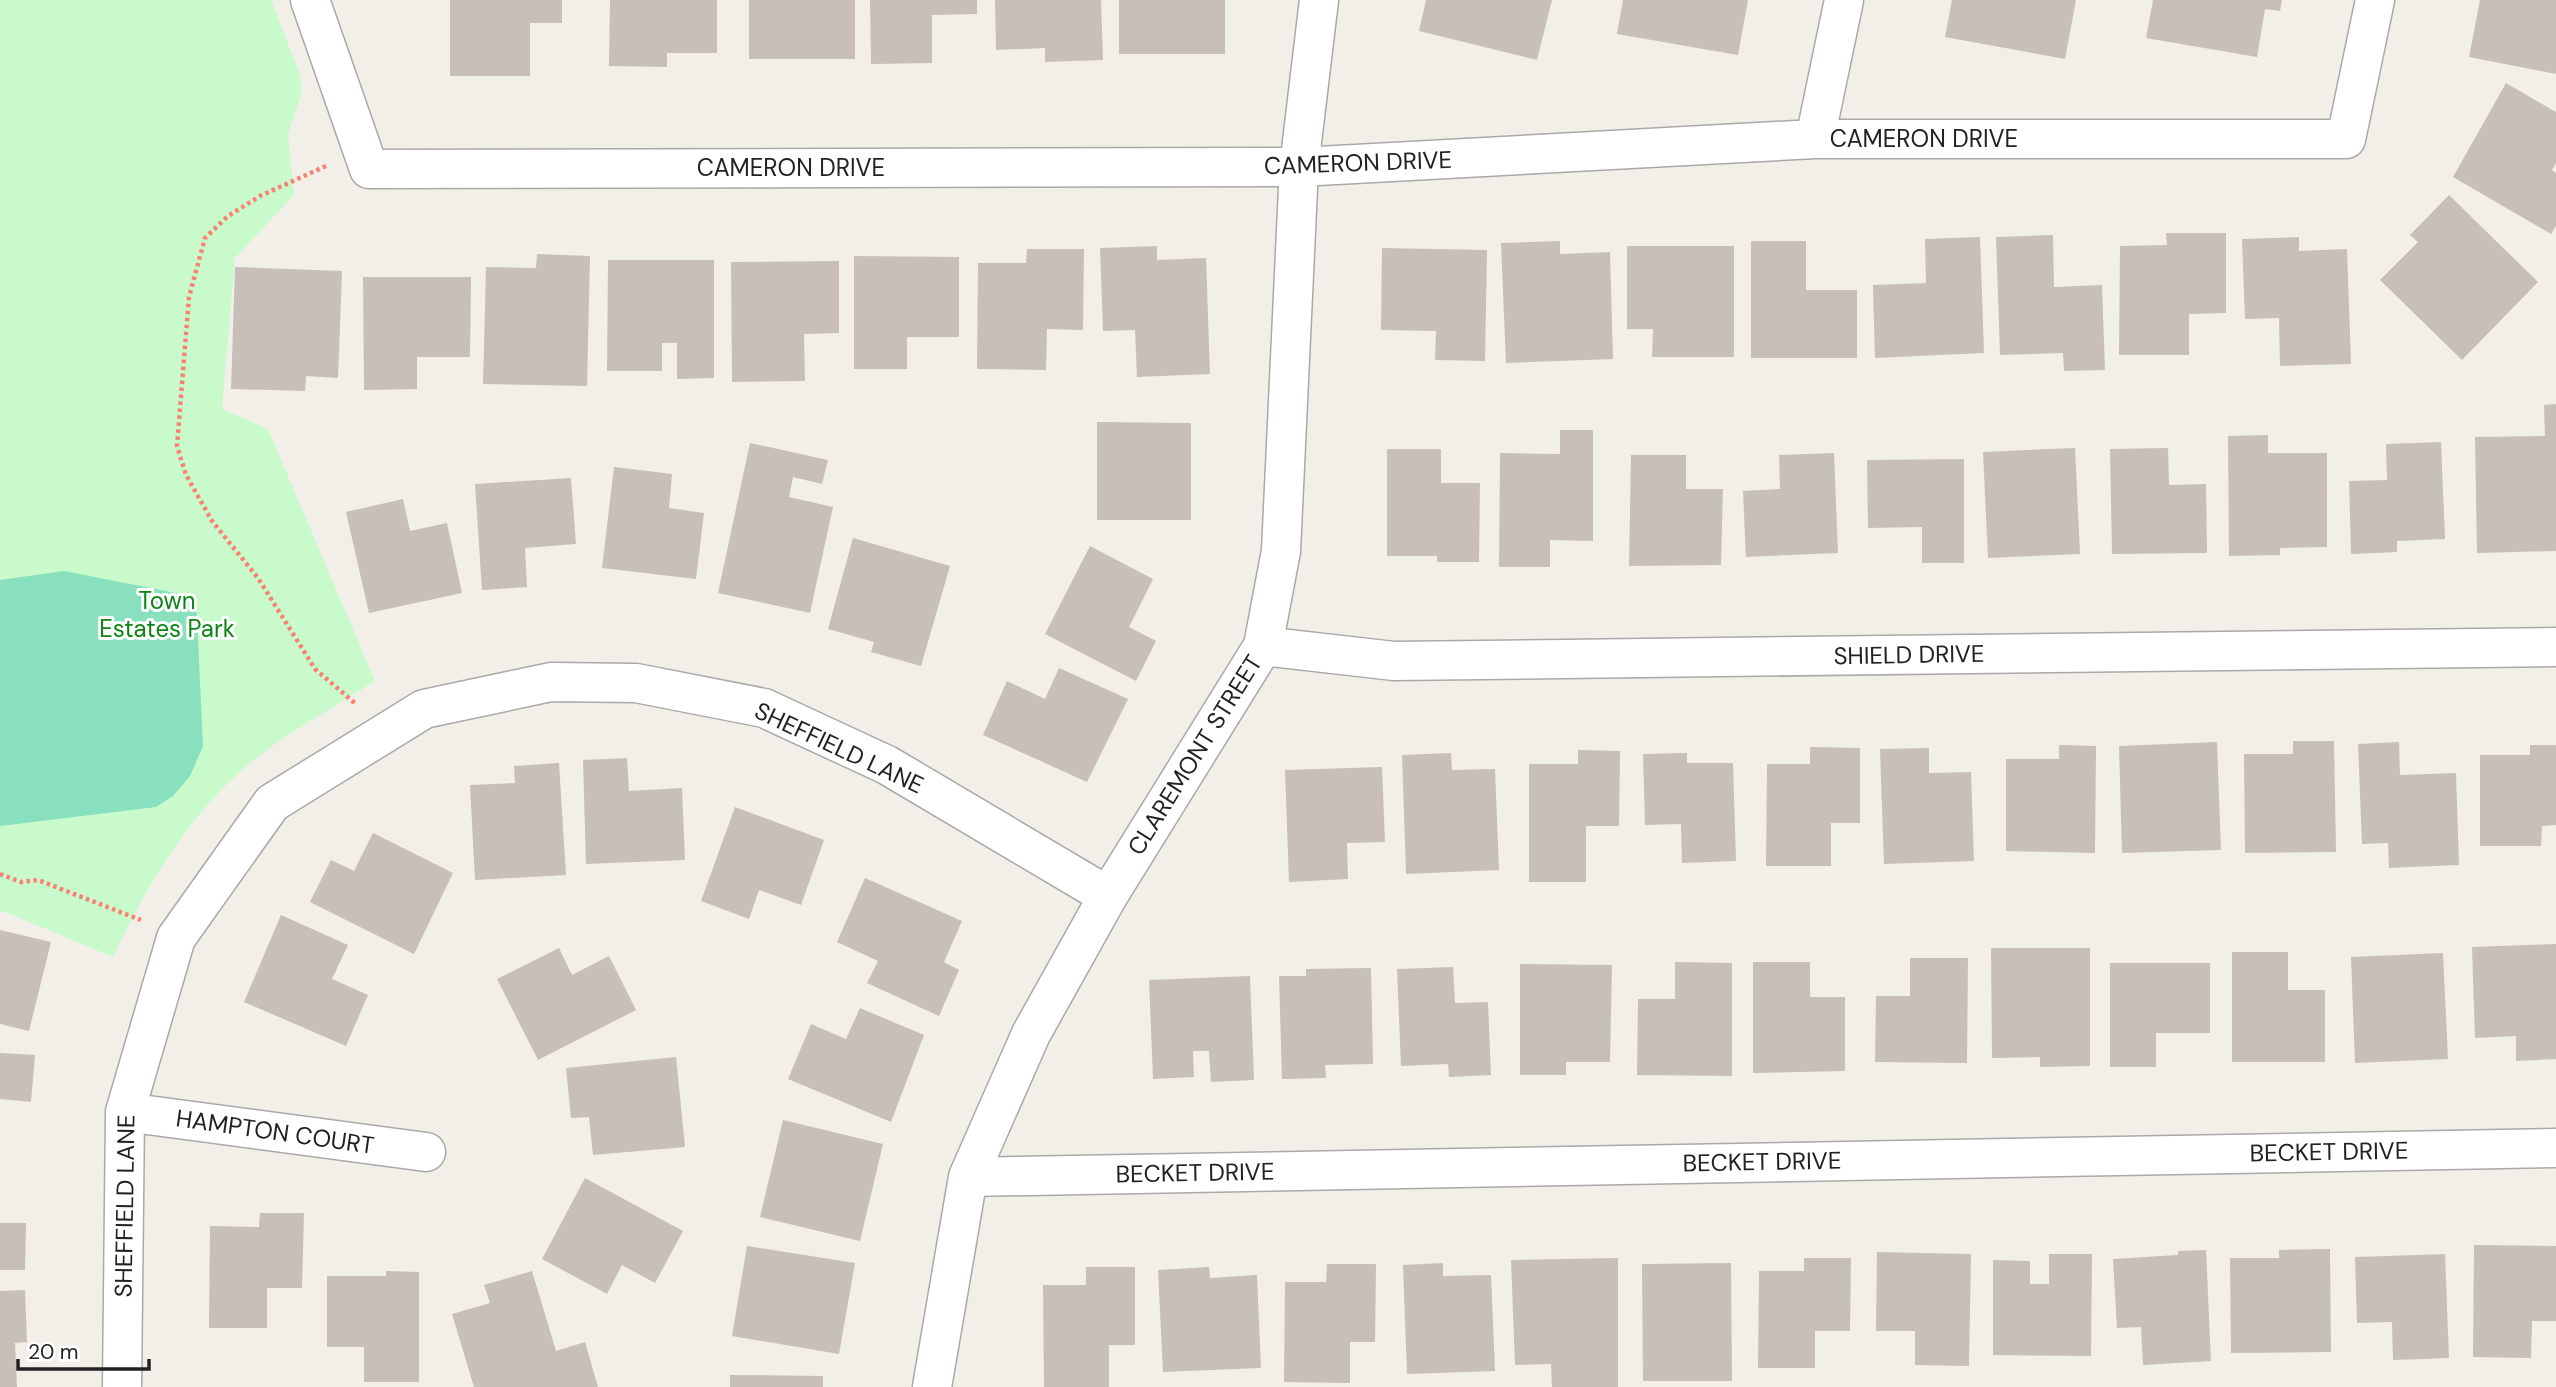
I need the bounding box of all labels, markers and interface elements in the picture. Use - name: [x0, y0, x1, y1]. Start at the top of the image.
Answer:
- street label: CAMERON DRIVE: [1830, 123, 2018, 154]
- street label: CAMERON DRIVE: [1263, 144, 1453, 181]
- street label: CAMERON DRIVE: [697, 152, 885, 183]
- park label: Town Estates Park: [99, 585, 235, 644]
- street label: SHIELD DRIVE: [1833, 638, 1985, 671]
- street label: CLAREMONT STREET: [1120, 649, 1269, 861]
- street label: SHEFFIELD LANE: [750, 695, 929, 800]
- street label: HAMPTON COURT: [174, 1102, 376, 1161]
- street label: SHEFFIELD LANE: [107, 1114, 142, 1298]
- street label: BECKET DRIVE: [2249, 1135, 2409, 1168]
- street label: BECKET DRIVE: [1682, 1145, 1842, 1178]
- street label: BECKET DRIVE: [1115, 1156, 1275, 1189]
- scale bar: [18, 1328, 149, 1372]
- text: 20 m: [28, 1338, 79, 1366]

